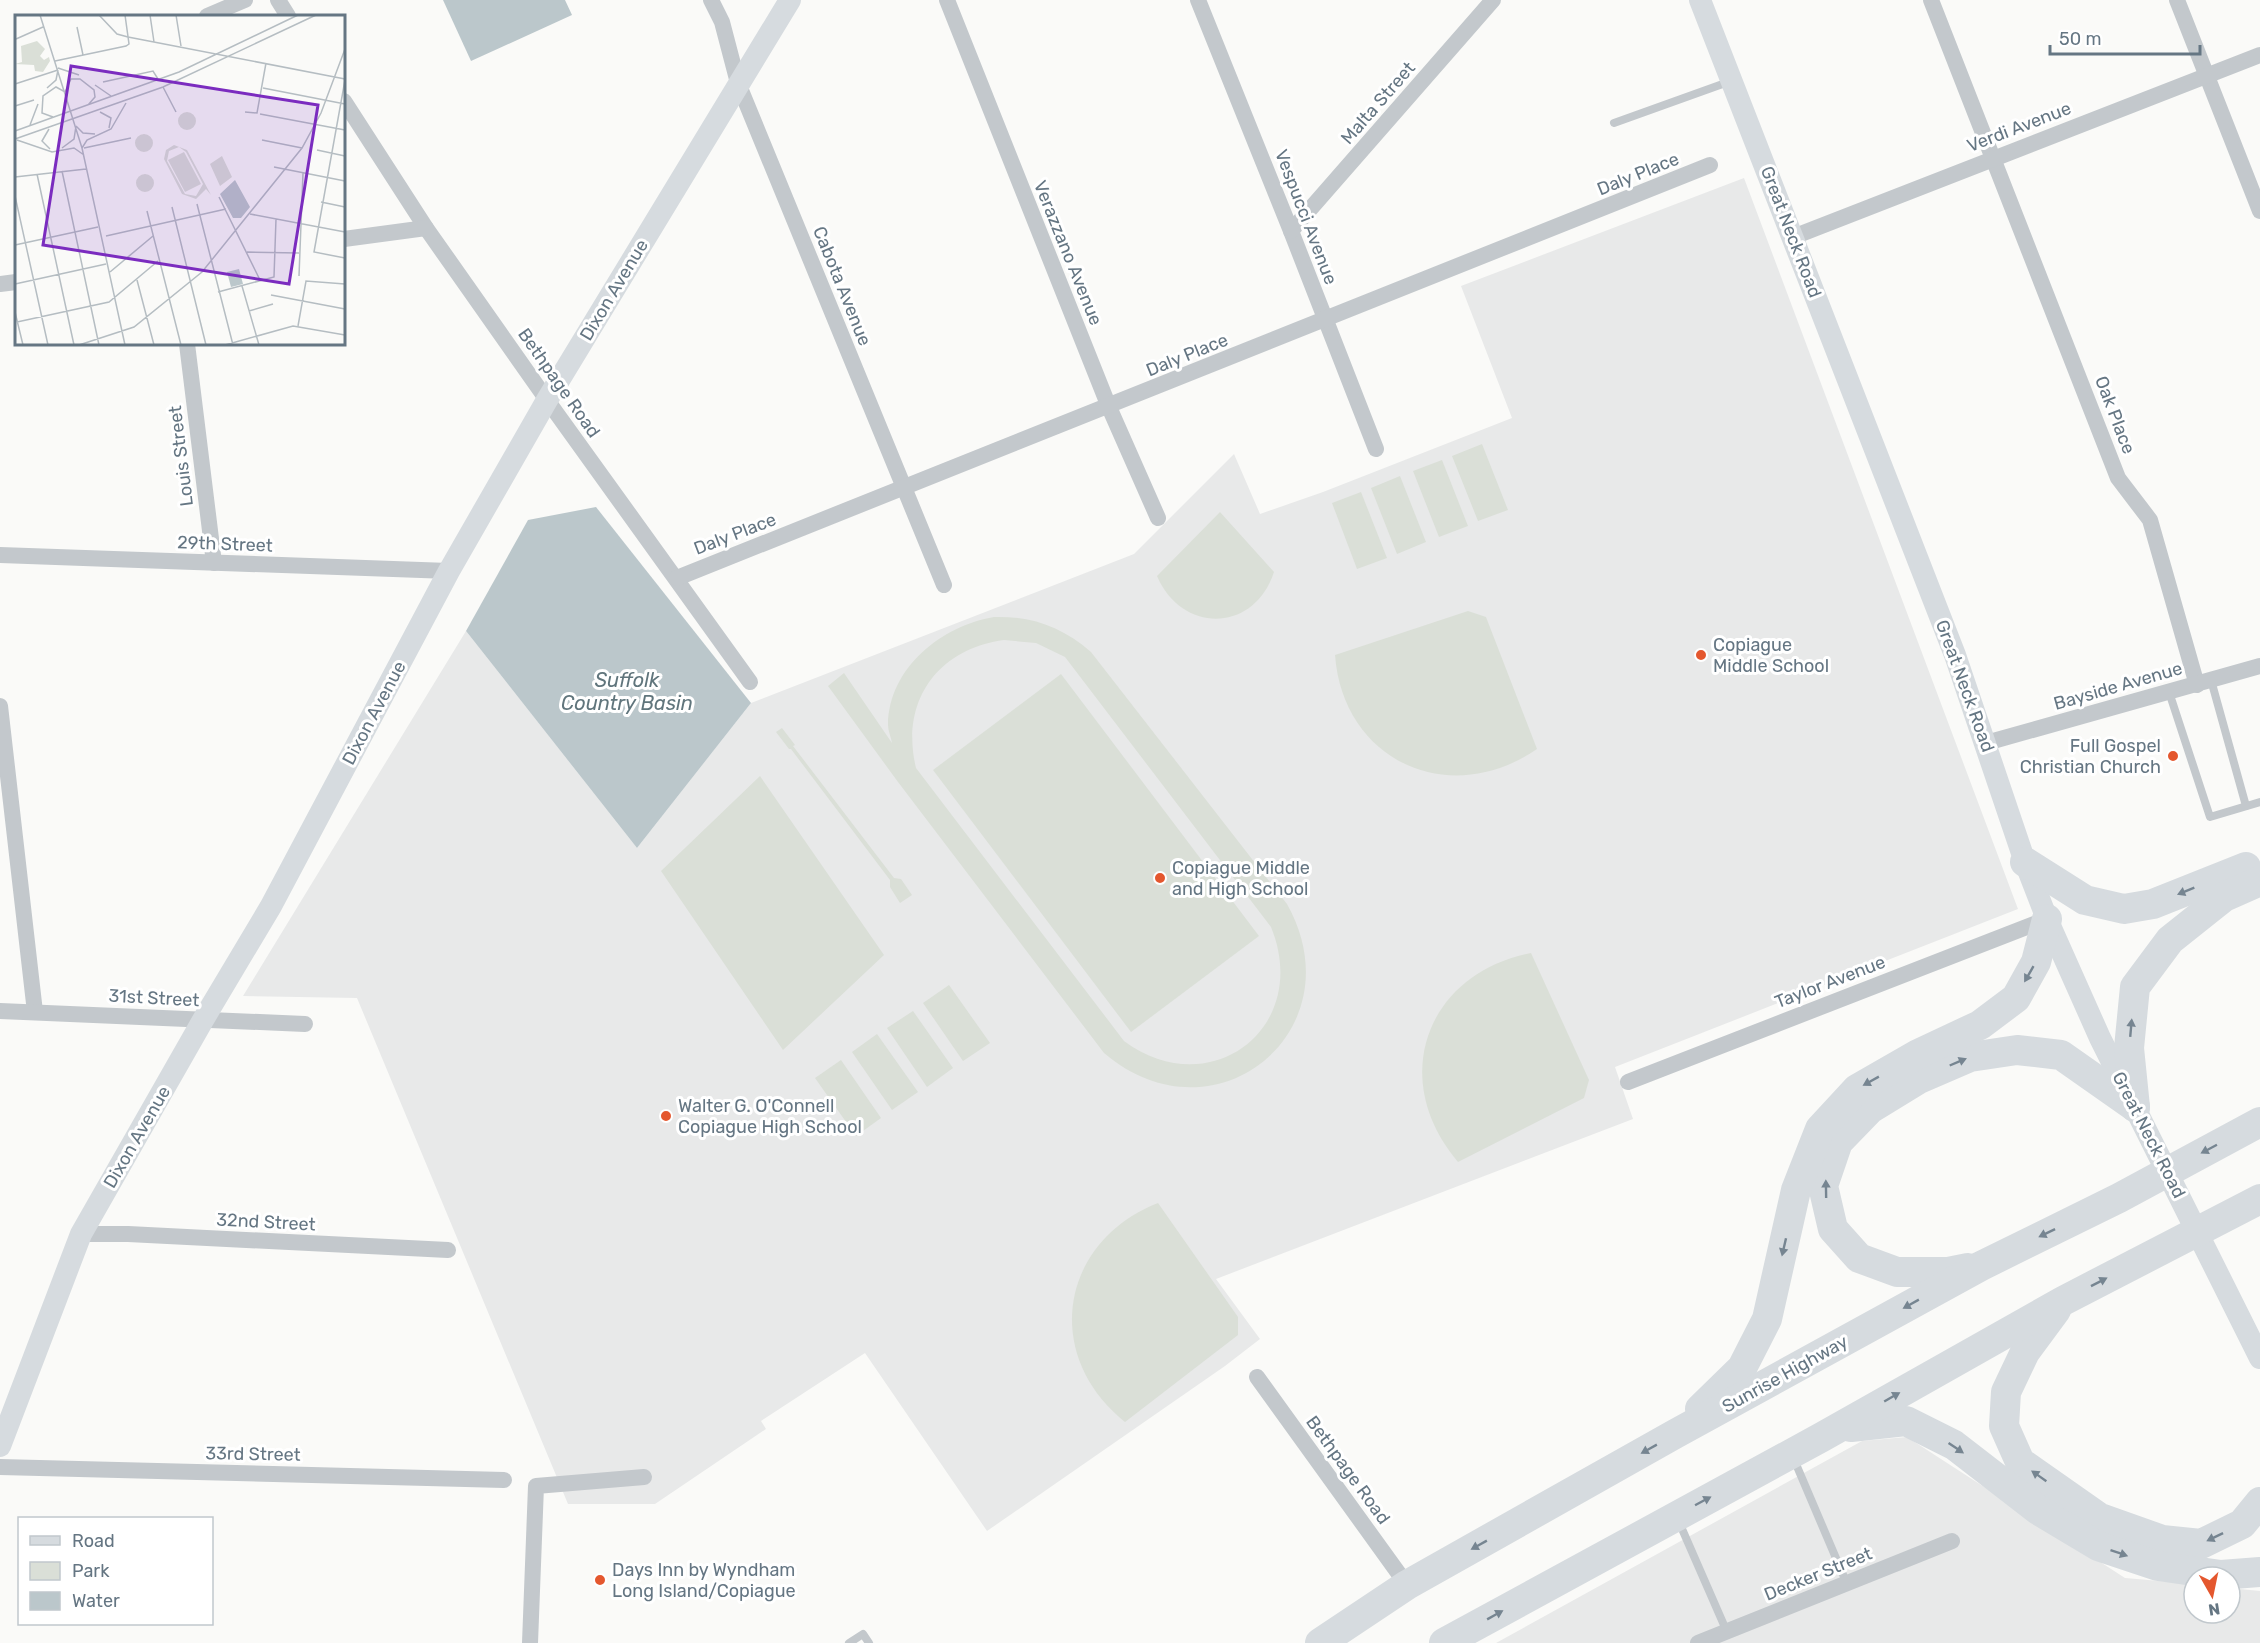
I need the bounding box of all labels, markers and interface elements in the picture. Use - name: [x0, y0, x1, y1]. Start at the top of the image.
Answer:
- inset map: [15, 15, 345, 345]
- scale bar: [2050, 18, 2200, 56]
- text: 50 m: [2059, 28, 2102, 50]
- street label: Malta Street: [1336, 57, 1420, 149]
- street label: Verdi Avenue: [1964, 97, 2074, 157]
- street label: Vespucci Avenue: [1270, 146, 1342, 288]
- street label: Daly Place: [1594, 148, 1682, 200]
- street label: Great Neck Road: [1756, 163, 1826, 301]
- street label: Verazzano Avenue: [1029, 177, 1107, 329]
- street label: Cabota Avenue: [808, 223, 876, 349]
- street label: Dixon Avenue: [575, 235, 653, 345]
- street label: Bethpage Road: [513, 324, 605, 442]
- street label: Daly Place: [1143, 329, 1231, 381]
- street label: Oak Place: [2090, 373, 2140, 457]
- street label: Louis Street: [164, 404, 198, 508]
- street label: Daly Place: [691, 508, 779, 560]
- street label: 29th Street: [177, 531, 273, 557]
- street label: Great Neck Road: [1931, 617, 1999, 755]
- place label: Copiague Middle School: [1713, 634, 1829, 677]
- marker: Copiague Middle School: [1694, 648, 1708, 662]
- street label: Dixon Avenue: [337, 657, 411, 769]
- street label: Bayside Avenue: [2051, 657, 2185, 715]
- water label: Suffolk Country Basin: [561, 668, 693, 715]
- place label: Full Gospel Christian Church: [2020, 735, 2161, 778]
- marker: Full Gospel Christian Church: [2166, 749, 2180, 763]
- place label: Copiague Middle and High School: [1172, 857, 1310, 900]
- marker: Copiague Middle and High School: [1153, 871, 1167, 885]
- one-way arrow: [2177, 887, 2195, 896]
- street label: Taylor Avenue: [1772, 951, 1888, 1013]
- one-way arrow: [2024, 966, 2035, 982]
- street label: 31st Street: [108, 985, 200, 1011]
- one-way arrow: [2126, 1018, 2136, 1037]
- one-way arrow: [1950, 1057, 1968, 1067]
- street label: Great Neck Road: [2108, 1068, 2190, 1202]
- one-way arrow: [1862, 1076, 1879, 1086]
- street label: Dixon Avenue: [99, 1082, 175, 1192]
- place label: Walter G. O'Connell Copiague High School: [678, 1095, 862, 1138]
- marker: Walter G. O'Connell Copiague High School: [659, 1109, 673, 1123]
- one-way arrow: [2200, 1144, 2217, 1154]
- one-way arrow: [1821, 1179, 1831, 1198]
- street label: 32nd Street: [216, 1208, 316, 1236]
- one-way arrow: [2039, 1229, 2056, 1238]
- one-way arrow: [1778, 1238, 1788, 1257]
- one-way arrow: [2091, 1277, 2108, 1287]
- one-way arrow: [1902, 1299, 1919, 1309]
- street label: Sunrise Highway: [1718, 1330, 1852, 1418]
- one-way arrow: [1884, 1392, 1901, 1402]
- street label: Bethpage Road: [1301, 1412, 1395, 1528]
- street label: 33rd Street: [205, 1442, 301, 1466]
- one-way arrow: [1948, 1442, 1964, 1453]
- one-way arrow: [1640, 1444, 1657, 1454]
- one-way arrow: [2032, 1470, 2048, 1482]
- one-way arrow: [1695, 1496, 1712, 1506]
- legend: [18, 1517, 213, 1625]
- text: Road: [72, 1530, 115, 1552]
- one-way arrow: [2207, 1533, 2224, 1542]
- one-way arrow: [1470, 1540, 1487, 1550]
- street label: Decker Street: [1761, 1542, 1875, 1606]
- one-way arrow: [2110, 1548, 2128, 1558]
- place label: Days Inn by Wyndham Long Island/Copiague: [612, 1559, 796, 1602]
- text: Park: [72, 1560, 110, 1582]
- north arrow: [2182, 1565, 2242, 1625]
- marker: Days Inn by Wyndham Long Island/Copiague: [593, 1573, 607, 1587]
- text: Water: [72, 1590, 120, 1612]
- text: N: [2207, 1599, 2221, 1620]
- one-way arrow: [1487, 1610, 1504, 1620]

